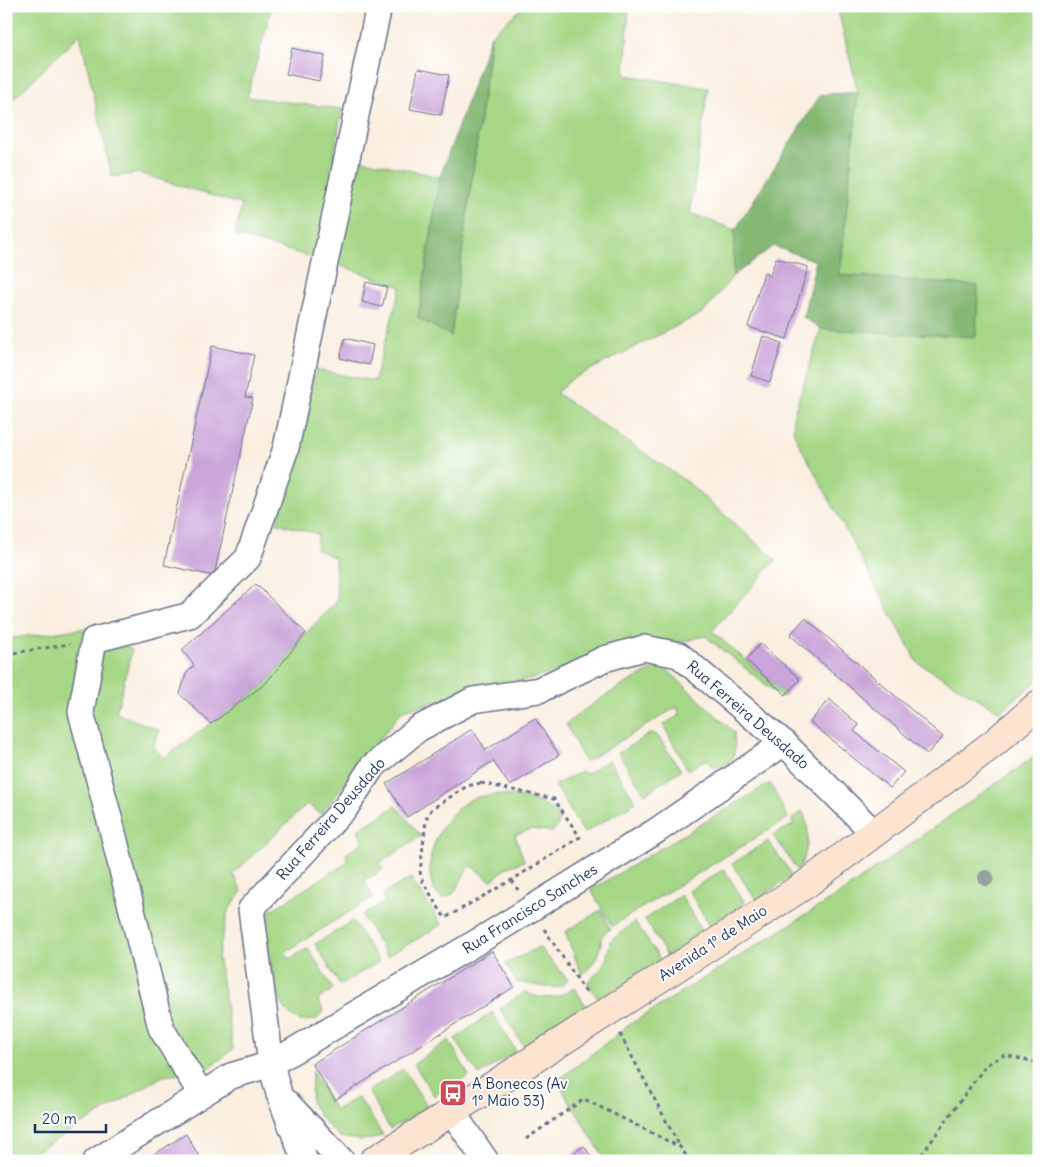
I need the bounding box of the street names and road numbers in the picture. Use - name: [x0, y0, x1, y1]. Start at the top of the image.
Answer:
- street label: Rua Ferreira Deusdado: [683, 656, 814, 773]
- street label: Rua Ferreira Deusdado: [272, 753, 389, 884]
- street label: Rua Francisco Sanches: [459, 859, 601, 958]
- street label: Avenida 1º de Maio: [655, 900, 771, 985]

